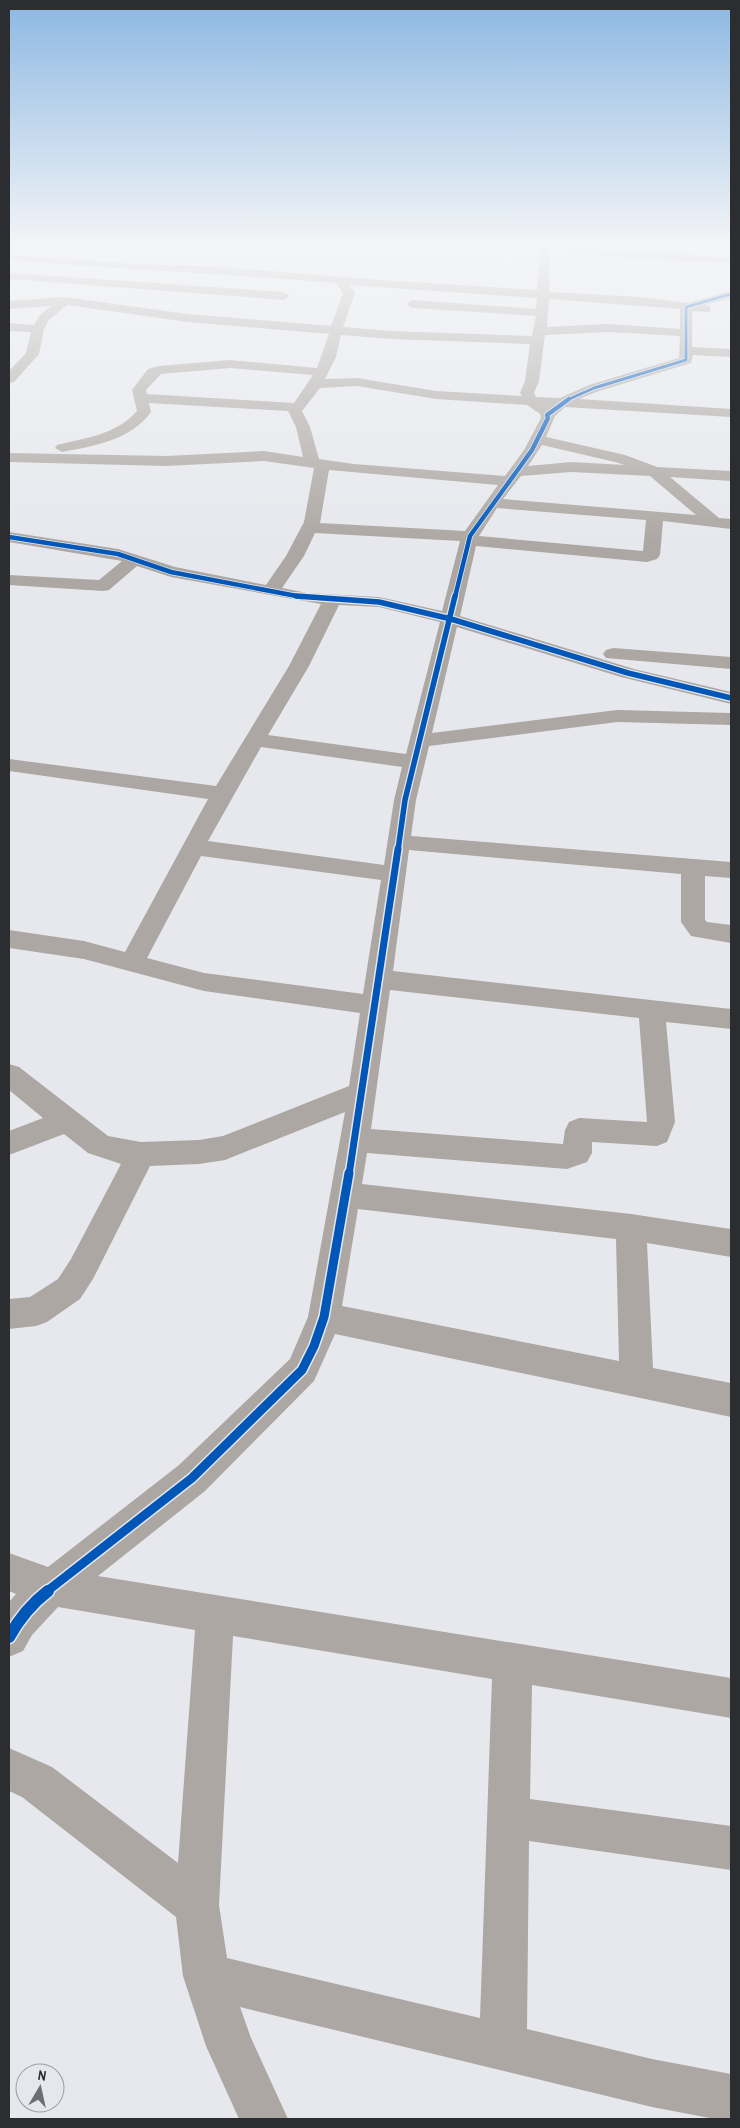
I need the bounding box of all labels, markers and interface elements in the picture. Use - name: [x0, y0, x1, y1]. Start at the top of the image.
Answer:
- north arrow: [15, 2063, 65, 2113]
- text: N: [37, 2066, 48, 2085]

